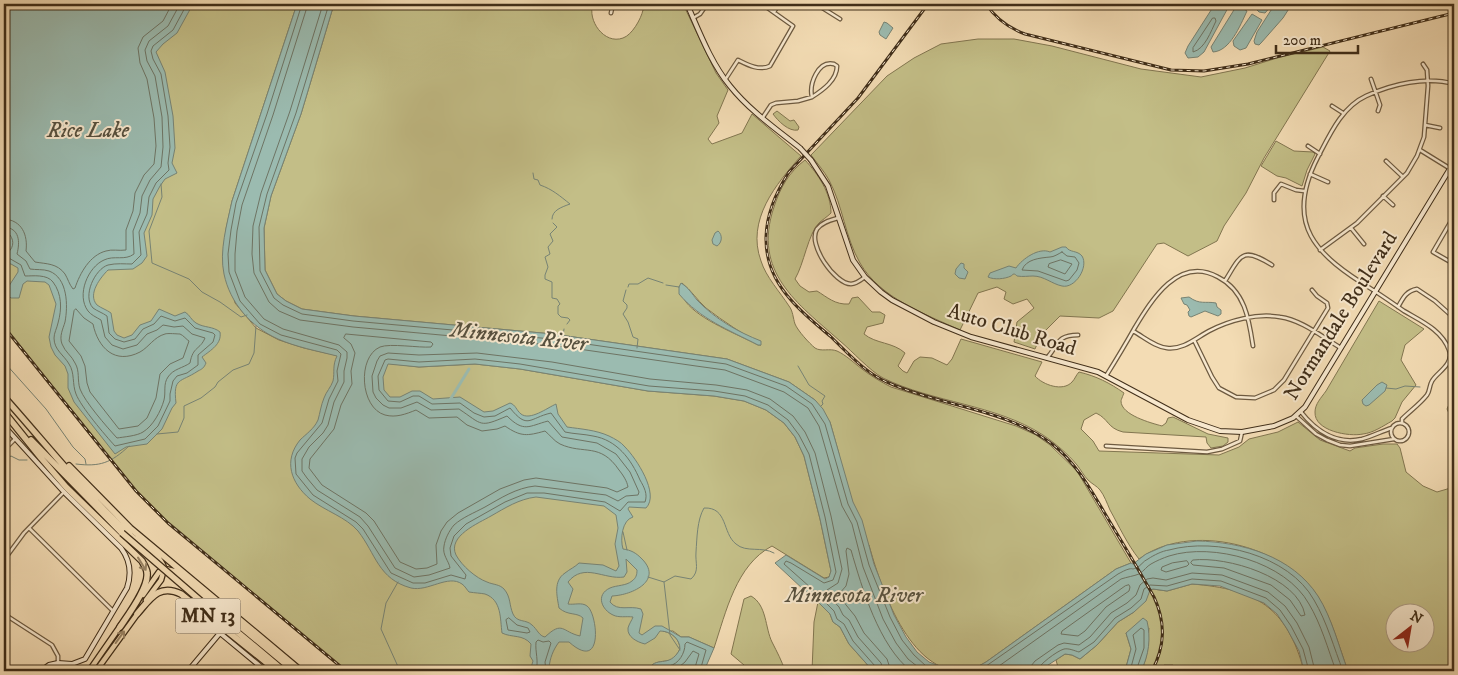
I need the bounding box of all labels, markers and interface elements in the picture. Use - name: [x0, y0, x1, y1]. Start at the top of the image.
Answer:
- scale bar: [1276, 22, 1358, 54]
- text: 200 m: [1283, 31, 1321, 50]
- water label: Rice Lake: [46, 117, 129, 144]
- street label: Normandale Boulevard: [1279, 226, 1404, 405]
- street label: Auto Club Road: [945, 298, 1080, 362]
- water label: Minnesota River: [447, 316, 591, 358]
- one-way arrow: [138, 557, 148, 571]
- water label: Minnesota River: [783, 582, 925, 609]
- road number: MN 13: [176, 598, 240, 634]
- north arrow: [1386, 602, 1436, 652]
- text: N: [1407, 607, 1426, 629]
- one-way arrow: [115, 631, 125, 645]

